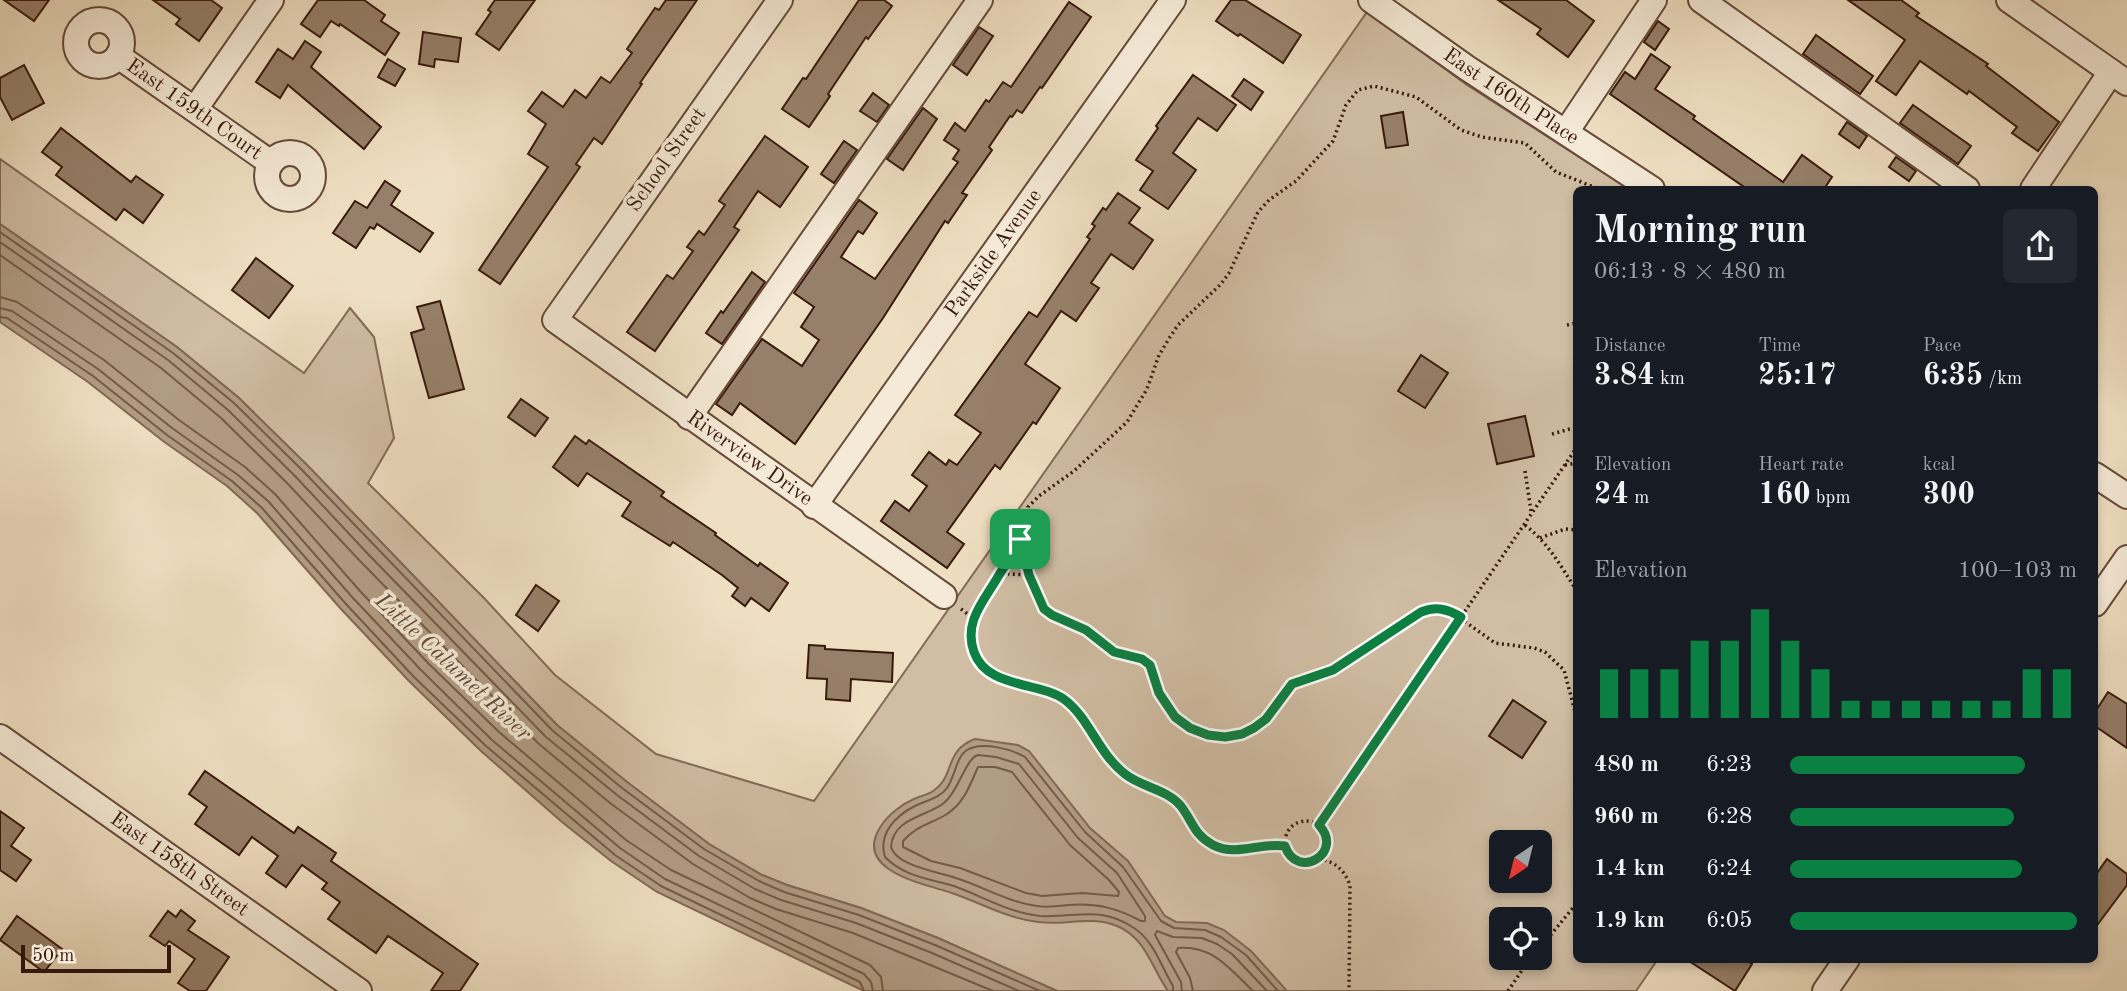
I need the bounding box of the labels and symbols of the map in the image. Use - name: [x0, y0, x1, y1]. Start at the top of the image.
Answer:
- street label: East 160th Place: [1439, 44, 1583, 149]
- street label: East 159th Court: [123, 55, 266, 164]
- street label: School Street: [624, 104, 710, 216]
- street label: Parkside Avenue: [941, 185, 1046, 321]
- street label: Riverview Drive: [683, 407, 816, 510]
- pin: [990, 509, 1050, 569]
- water label: Little Calumet River: [370, 588, 536, 746]
- street label: East 158th Street: [107, 808, 253, 920]
- north arrow: [1489, 830, 1552, 892]
- scale bar: [21, 942, 172, 974]

